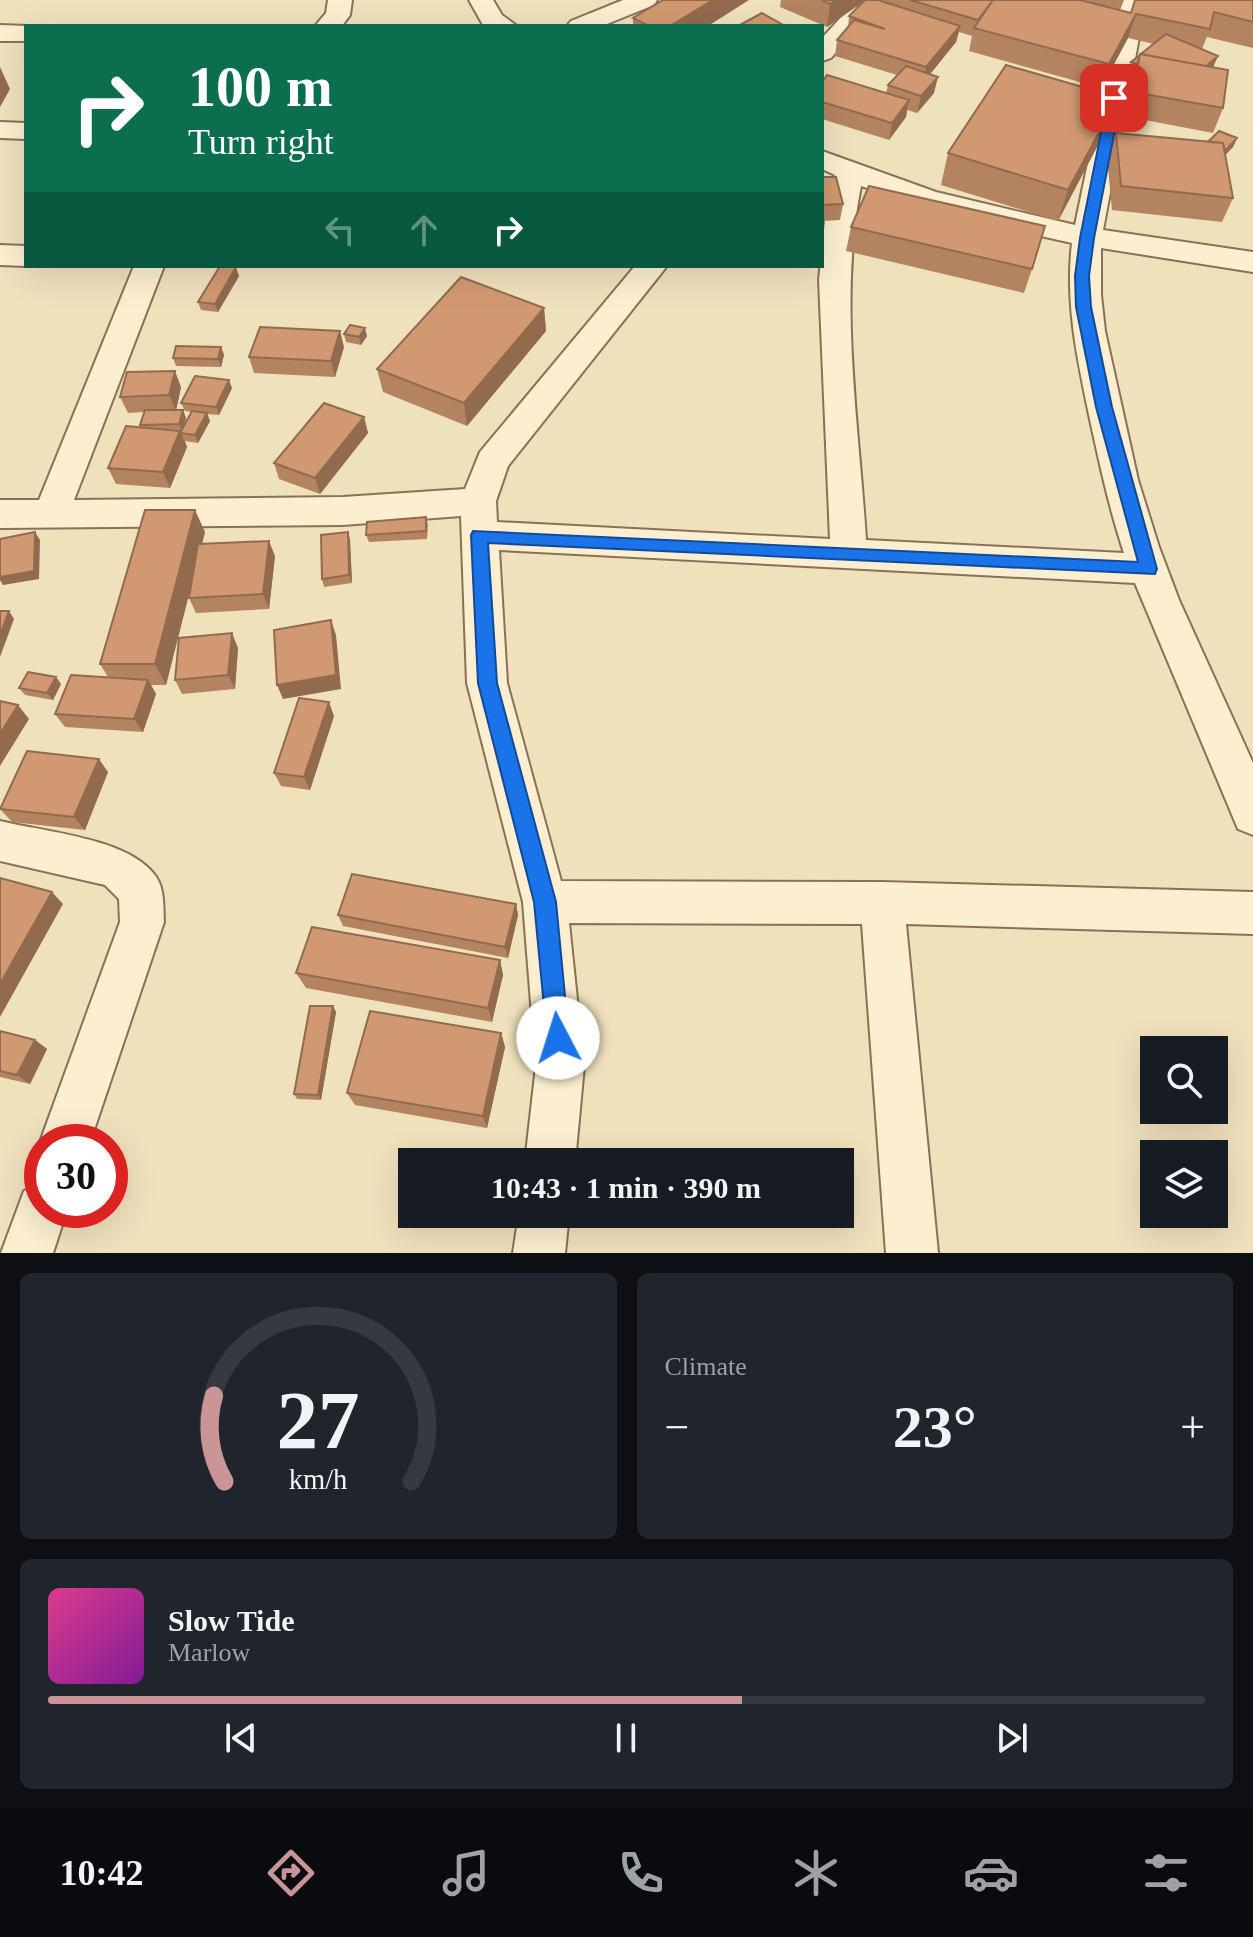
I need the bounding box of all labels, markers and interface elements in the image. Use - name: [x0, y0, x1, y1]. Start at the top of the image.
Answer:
- icon: right: [56, 56, 160, 160]
- text: 100 m: [188, 56, 333, 118]
- pin: [1080, 64, 1148, 132]
- icon: arrive: [1092, 76, 1136, 120]
- text: Turn right: [188, 122, 334, 162]
- icon: left: [318, 208, 362, 252]
- icon: ahead: [402, 208, 446, 252]
- icon: right: [486, 208, 530, 252]
- position arrow: [516, 996, 600, 1080]
- map controls: [1140, 1036, 1228, 1228]
- button: search: [1140, 1036, 1228, 1124]
- speed limit sign: 30: [24, 1124, 128, 1228]
- button: layers: [1140, 1140, 1228, 1228]
- text: 10:43 · 1 min · 390 m: [491, 1171, 761, 1204]
- text: Climate: [665, 1352, 747, 1381]
- text: 27: [277, 1374, 360, 1466]
- text: 23°: [893, 1394, 977, 1460]
- text: −: [665, 1403, 689, 1452]
- text: +: [1180, 1403, 1205, 1452]
- text: km/h: [289, 1464, 348, 1495]
- text: Slow Tide: [168, 1604, 294, 1637]
- text: Marlow: [168, 1638, 250, 1667]
- icon: previous: [219, 1716, 263, 1760]
- icon: pause: [604, 1716, 648, 1760]
- icon: next: [990, 1716, 1034, 1760]
- icon: directions: [263, 1845, 319, 1901]
- icon: music: [438, 1845, 494, 1901]
- icon: phone: [613, 1845, 669, 1901]
- icon: climate: [788, 1845, 844, 1901]
- icon: car: [963, 1845, 1019, 1901]
- icon: filters: [1138, 1845, 1194, 1901]
- text: 10:42: [60, 1853, 144, 1893]

